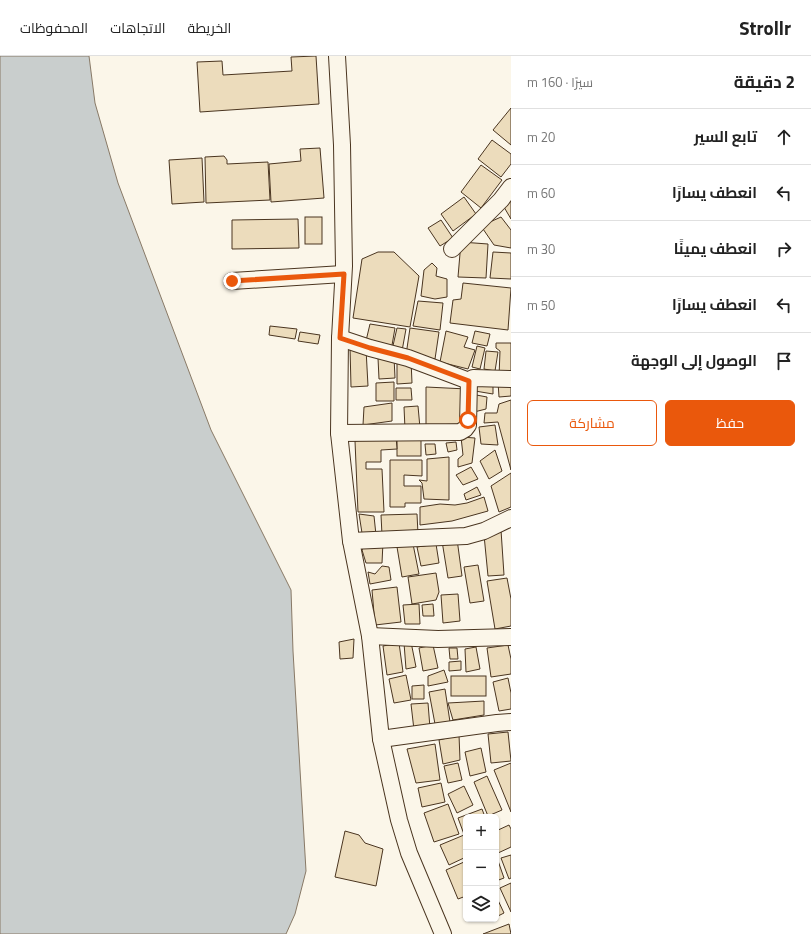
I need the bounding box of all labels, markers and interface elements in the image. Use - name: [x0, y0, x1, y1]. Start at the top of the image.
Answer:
- text: Strollr: [739, 13, 791, 42]
- text: المحفوظات: [20, 17, 88, 38]
- text: الاتجاهات: [110, 17, 166, 38]
- text: الخريطة: [188, 17, 231, 38]
- text: 2 دقيقة: [734, 69, 795, 95]
- text: سيرًا · 160 m: [527, 72, 593, 92]
- text: تابع السير: [694, 125, 757, 148]
- icon: ahead: [773, 126, 795, 148]
- text: 20 m: [527, 127, 555, 147]
- text: انعطف يسارًا: [672, 181, 757, 204]
- icon: left: [773, 182, 795, 204]
- text: 60 m: [527, 183, 555, 203]
- text: انعطف يمينًا: [674, 237, 757, 260]
- icon: right: [773, 238, 795, 260]
- text: 30 m: [527, 239, 555, 259]
- route end: [223, 272, 241, 290]
- text: انعطف يسارًا: [672, 293, 757, 316]
- icon: left: [773, 294, 795, 316]
- text: 50 m: [527, 295, 555, 315]
- text: الوصول إلى الوجهة: [631, 349, 757, 372]
- icon: arrive: [773, 350, 795, 372]
- button: مشاركة: [527, 400, 657, 446]
- button: حفظ: [665, 400, 795, 446]
- route start: [459, 411, 477, 429]
- map controls: [463, 814, 499, 922]
- button: +: [463, 814, 499, 850]
- button: −: [463, 850, 499, 886]
- button: layers: [463, 886, 499, 922]

